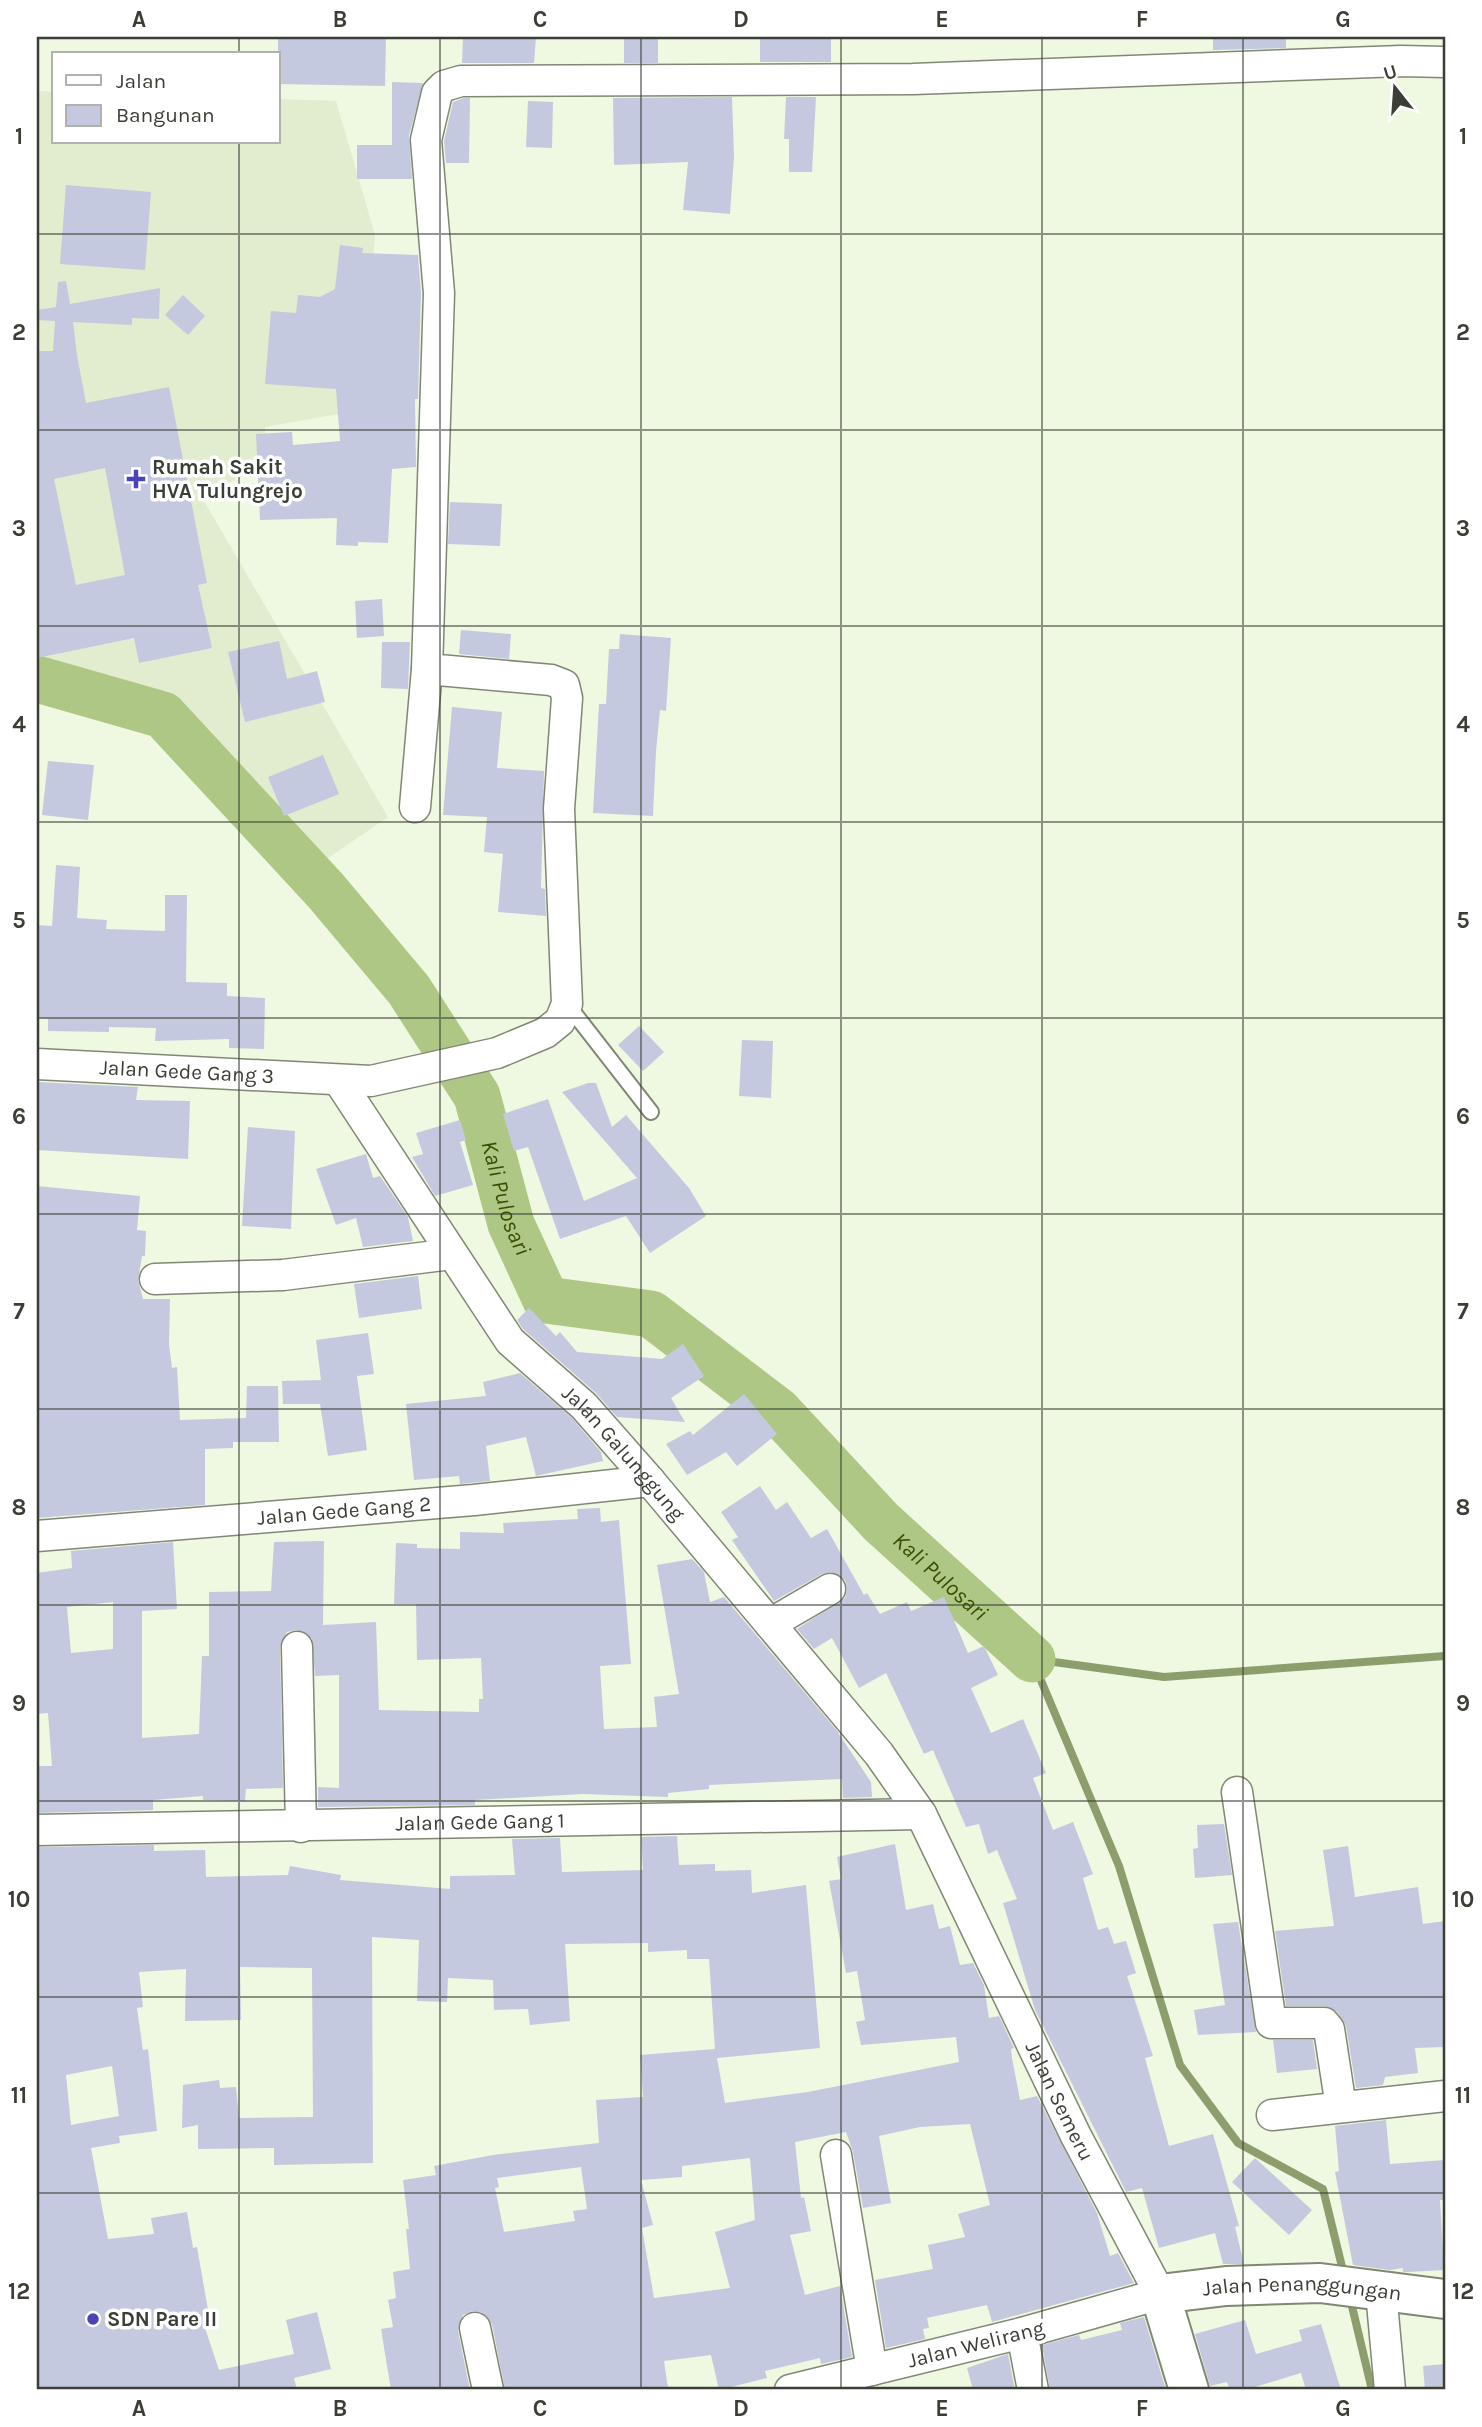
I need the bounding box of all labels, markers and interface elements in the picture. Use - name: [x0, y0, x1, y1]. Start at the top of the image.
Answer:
- text: A: [132, 6, 146, 33]
- text: B: [333, 6, 347, 33]
- text: C: [533, 6, 547, 33]
- text: D: [733, 6, 749, 33]
- text: E: [935, 6, 949, 33]
- text: F: [1136, 6, 1148, 33]
- text: G: [1335, 6, 1351, 33]
- legend: [52, 52, 280, 144]
- north arrow: [1360, 52, 1430, 122]
- text: U: [1381, 60, 1400, 85]
- text: Jalan: [116, 69, 166, 93]
- text: Bangunan: [116, 103, 215, 127]
- text: 1: [15, 123, 23, 150]
- text: 1: [1459, 123, 1467, 150]
- text: 2: [12, 319, 26, 346]
- text: 2: [1456, 319, 1470, 346]
- place label: Rumah Sakit HVA Tulungrejo: [152, 455, 303, 503]
- marker: Rumah Sakit HVA Tulungrejo: [126, 469, 146, 489]
- text: 3: [12, 515, 26, 542]
- text: 3: [1456, 515, 1470, 542]
- text: 4: [12, 711, 26, 738]
- text: 4: [1456, 711, 1470, 738]
- text: 5: [12, 907, 26, 934]
- text: 5: [1456, 907, 1470, 934]
- street label: Jalan Gede Gang 3: [99, 1055, 275, 1088]
- text: 6: [12, 1103, 26, 1130]
- text: 6: [1456, 1103, 1470, 1130]
- water label: Kali Pulosari: [475, 1138, 537, 1260]
- text: 7: [13, 1298, 25, 1325]
- text: 7: [1457, 1298, 1469, 1325]
- street label: Jalan Galunggung: [557, 1381, 690, 1525]
- street label: Jalan Gede Gang 2: [256, 1492, 432, 1530]
- text: 8: [12, 1494, 26, 1521]
- text: 8: [1456, 1494, 1470, 1521]
- water label: Kali Pulosari: [887, 1527, 993, 1626]
- text: 9: [12, 1690, 26, 1717]
- text: 9: [1456, 1690, 1470, 1717]
- street label: Jalan Gede Gang 1: [395, 1808, 565, 1836]
- text: 10: [8, 1886, 30, 1913]
- text: 10: [1452, 1886, 1474, 1913]
- street label: Jalan Semeru: [1020, 2038, 1099, 2165]
- text: 11: [11, 2082, 27, 2109]
- text: 11: [1455, 2082, 1471, 2109]
- street label: Jalan Penanggungan: [1201, 2271, 1403, 2305]
- text: 12: [8, 2278, 30, 2305]
- text: 12: [1452, 2278, 1474, 2305]
- place label: SDN Pare II: [107, 2307, 217, 2331]
- marker: SDN Pare II: [85, 2311, 101, 2327]
- street label: Jalan Welirang: [905, 2315, 1047, 2373]
- text: A: [132, 2395, 146, 2422]
- text: B: [333, 2395, 347, 2422]
- text: C: [533, 2395, 547, 2422]
- text: D: [733, 2395, 749, 2422]
- text: E: [935, 2395, 949, 2422]
- text: F: [1136, 2395, 1148, 2422]
- text: G: [1335, 2395, 1351, 2422]

